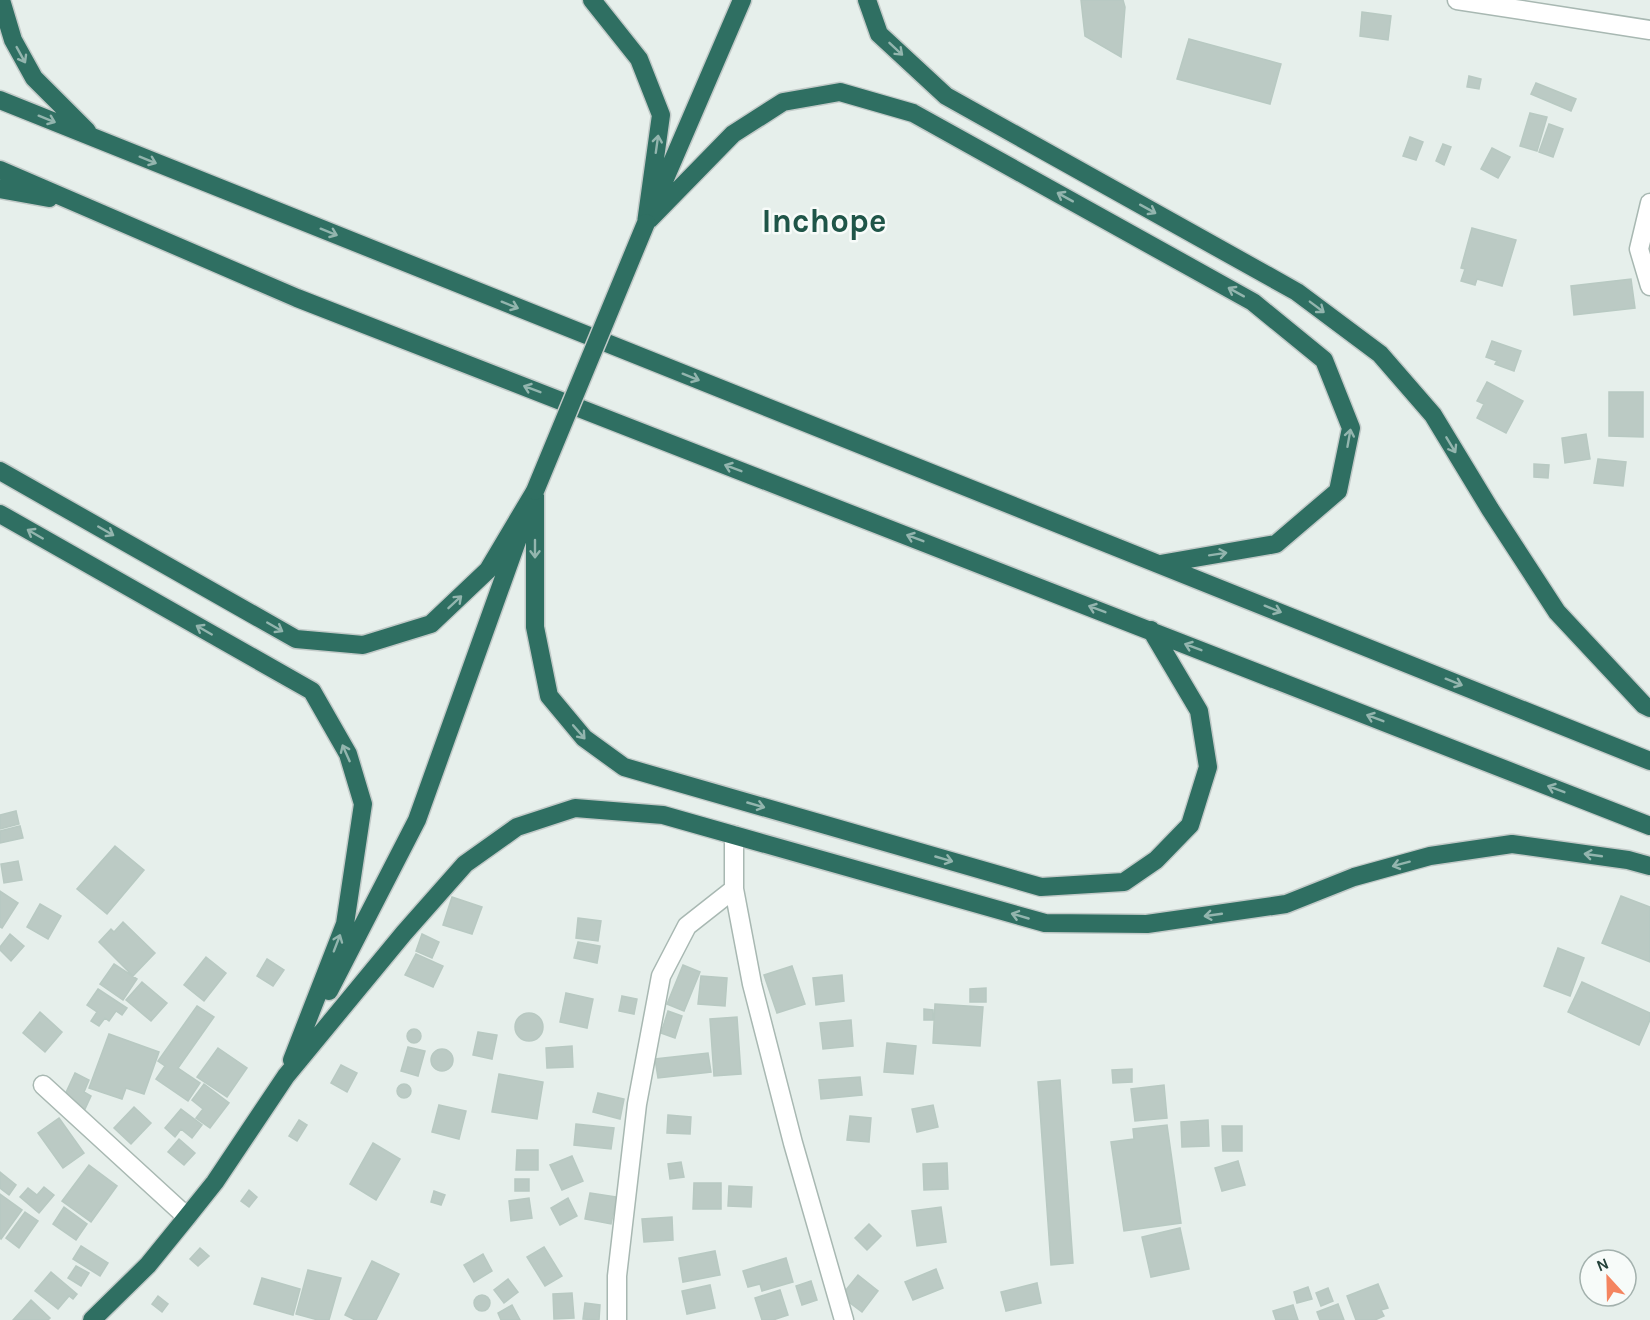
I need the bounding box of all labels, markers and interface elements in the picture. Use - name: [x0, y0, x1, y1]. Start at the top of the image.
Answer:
- one-way arrow: [888, 42, 903, 56]
- one-way arrow: [16, 45, 27, 63]
- one-way arrow: [37, 114, 56, 125]
- one-way arrow: [652, 135, 663, 154]
- one-way arrow: [139, 155, 157, 166]
- one-way arrow: [1057, 191, 1075, 202]
- district label: Inchope: [762, 202, 886, 240]
- one-way arrow: [1139, 203, 1156, 215]
- one-way arrow: [319, 227, 338, 238]
- one-way arrow: [1228, 286, 1245, 298]
- one-way arrow: [501, 300, 519, 311]
- one-way arrow: [1308, 300, 1324, 313]
- one-way arrow: [682, 372, 700, 383]
- one-way arrow: [523, 383, 542, 394]
- one-way arrow: [1343, 429, 1354, 448]
- one-way arrow: [1446, 436, 1458, 453]
- one-way arrow: [725, 462, 743, 473]
- one-way arrow: [96, 526, 114, 537]
- one-way arrow: [26, 528, 44, 539]
- one-way arrow: [906, 532, 925, 543]
- one-way arrow: [529, 539, 541, 559]
- one-way arrow: [1207, 548, 1227, 559]
- one-way arrow: [447, 594, 462, 609]
- one-way arrow: [1088, 603, 1107, 614]
- one-way arrow: [1263, 604, 1282, 615]
- one-way arrow: [266, 621, 283, 633]
- one-way arrow: [196, 624, 213, 636]
- one-way arrow: [1185, 641, 1203, 652]
- one-way arrow: [1444, 677, 1462, 688]
- one-way arrow: [1366, 712, 1385, 723]
- one-way arrow: [572, 724, 586, 739]
- one-way arrow: [340, 745, 351, 763]
- one-way arrow: [1548, 783, 1566, 794]
- one-way arrow: [746, 800, 765, 811]
- one-way arrow: [1583, 849, 1603, 860]
- one-way arrow: [934, 854, 953, 865]
- one-way arrow: [1391, 859, 1410, 871]
- one-way arrow: [1011, 909, 1030, 921]
- one-way arrow: [1204, 909, 1224, 920]
- one-way arrow: [332, 934, 343, 953]
- north arrow: [1578, 1248, 1638, 1308]
- text: N: [1594, 1254, 1611, 1276]

